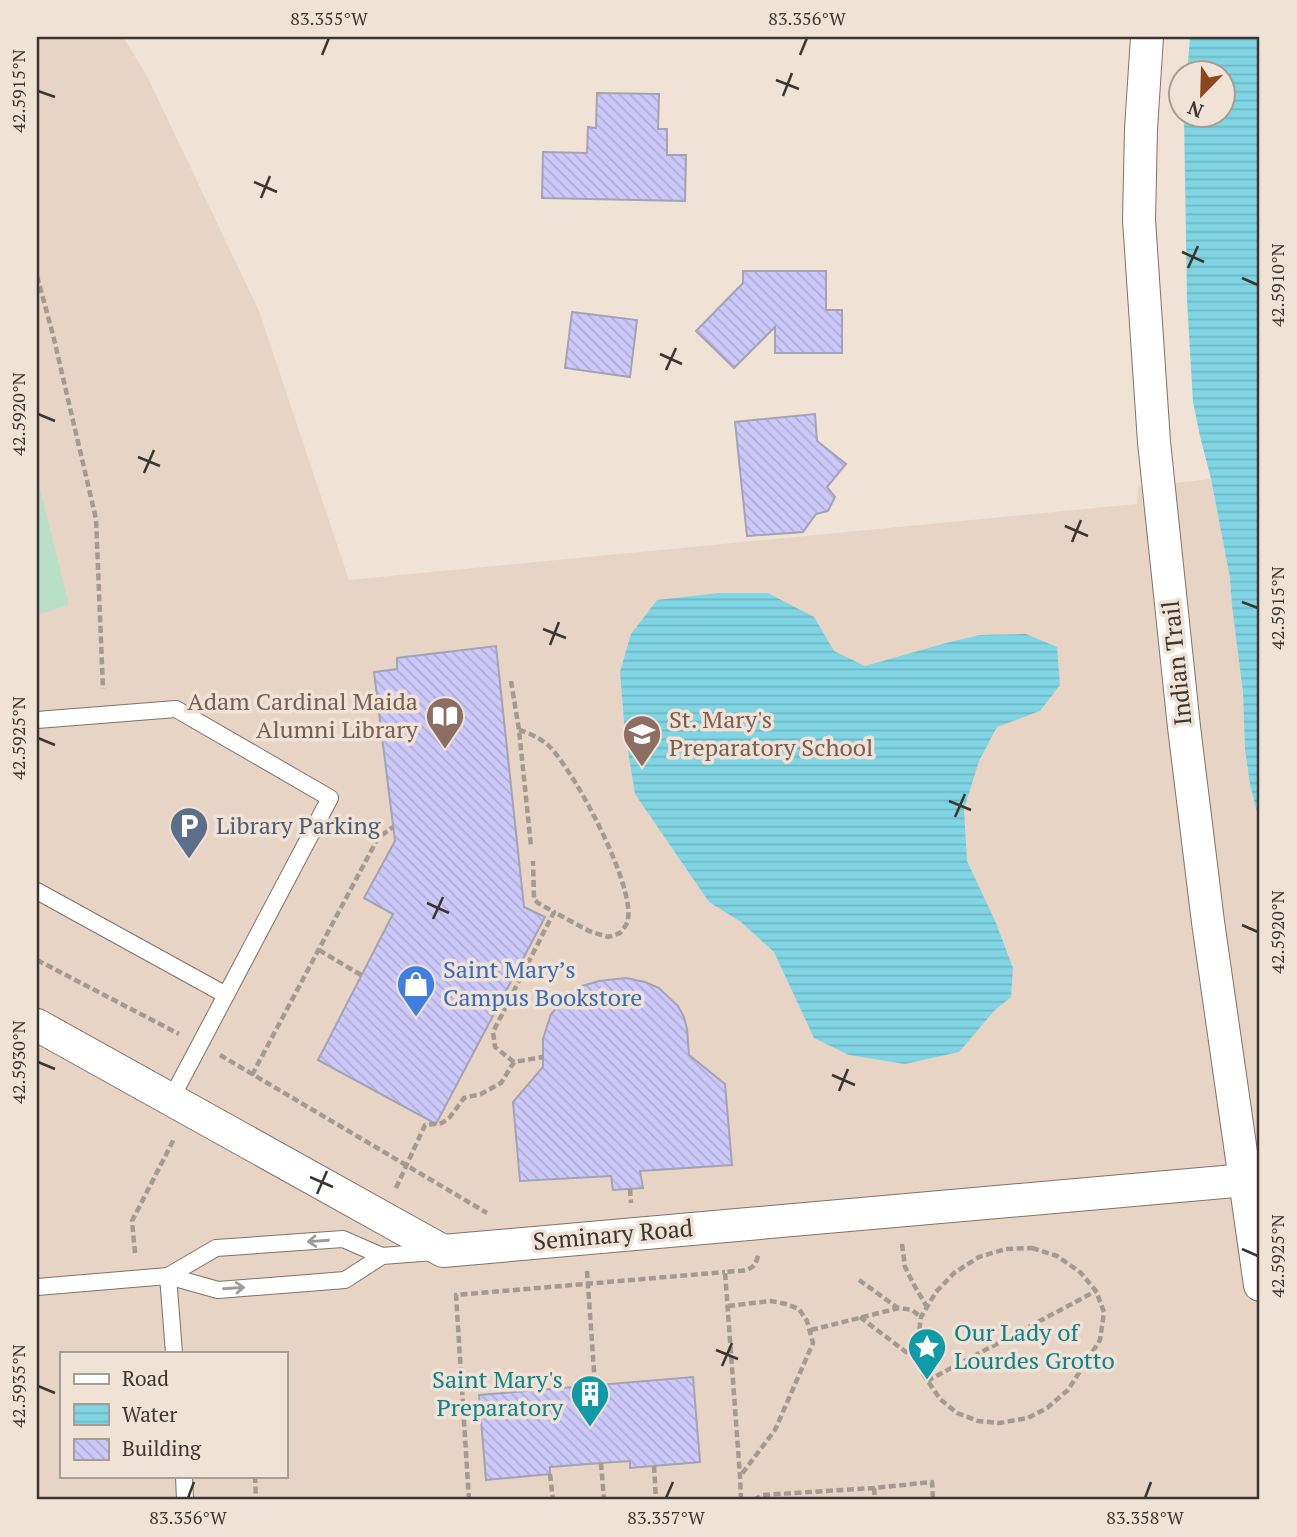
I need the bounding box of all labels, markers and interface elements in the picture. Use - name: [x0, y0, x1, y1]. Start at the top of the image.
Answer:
- text: 83.355°W: [290, 6, 368, 30]
- text: 83.356°W: [768, 6, 846, 30]
- text: 42.5915°N: [6, 49, 30, 133]
- north arrow: [1168, 60, 1238, 130]
- text: N: [1183, 96, 1207, 124]
- text: 42.5910°N: [1265, 243, 1289, 327]
- text: 42.5920°N: [6, 372, 30, 456]
- text: 42.5915°N: [1265, 566, 1289, 650]
- street label: Indian Trail: [1154, 599, 1198, 727]
- place label: Adam Cardinal Maida Alumni Library: [187, 685, 419, 745]
- library icon: Adam Cardinal Maida Alumni Library: [424, 695, 466, 750]
- text: 42.5925°N: [6, 696, 30, 780]
- place label: St. Mary's Preparatory School: [669, 703, 873, 763]
- school or university icon: St. Mary's Preparatory School: [621, 713, 663, 768]
- parking icon: Library Parking: [168, 805, 210, 860]
- place label: Library Parking: [216, 809, 381, 841]
- text: 42.5920°N: [1265, 890, 1289, 974]
- place label: Saint Mary’s Campus Bookstore: [443, 953, 642, 1013]
- shop icon: Saint Mary’s Campus Bookstore: [395, 963, 437, 1018]
- text: 42.5930°N: [6, 1020, 30, 1104]
- street label: Seminary Road: [532, 1211, 694, 1257]
- text: 42.5925°N: [1265, 1214, 1289, 1298]
- one-way arrow: [307, 1235, 330, 1248]
- one-way arrow: [223, 1282, 246, 1295]
- place label: Our Lady of Lourdes Grotto: [954, 1316, 1115, 1376]
- place icon: Our Lady of Lourdes Grotto: [906, 1326, 948, 1381]
- text: 42.5935°N: [6, 1344, 30, 1428]
- legend: [60, 1352, 287, 1478]
- place label: Saint Mary's Preparatory: [432, 1363, 564, 1423]
- text: Road: [122, 1364, 169, 1392]
- building icon: Saint Mary's Preparatory: [569, 1373, 611, 1428]
- text: Water: [122, 1400, 177, 1428]
- text: Building: [122, 1434, 202, 1462]
- text: 83.356°W: [149, 1505, 227, 1529]
- text: 83.357°W: [627, 1505, 705, 1529]
- text: 83.358°W: [1106, 1505, 1184, 1529]

